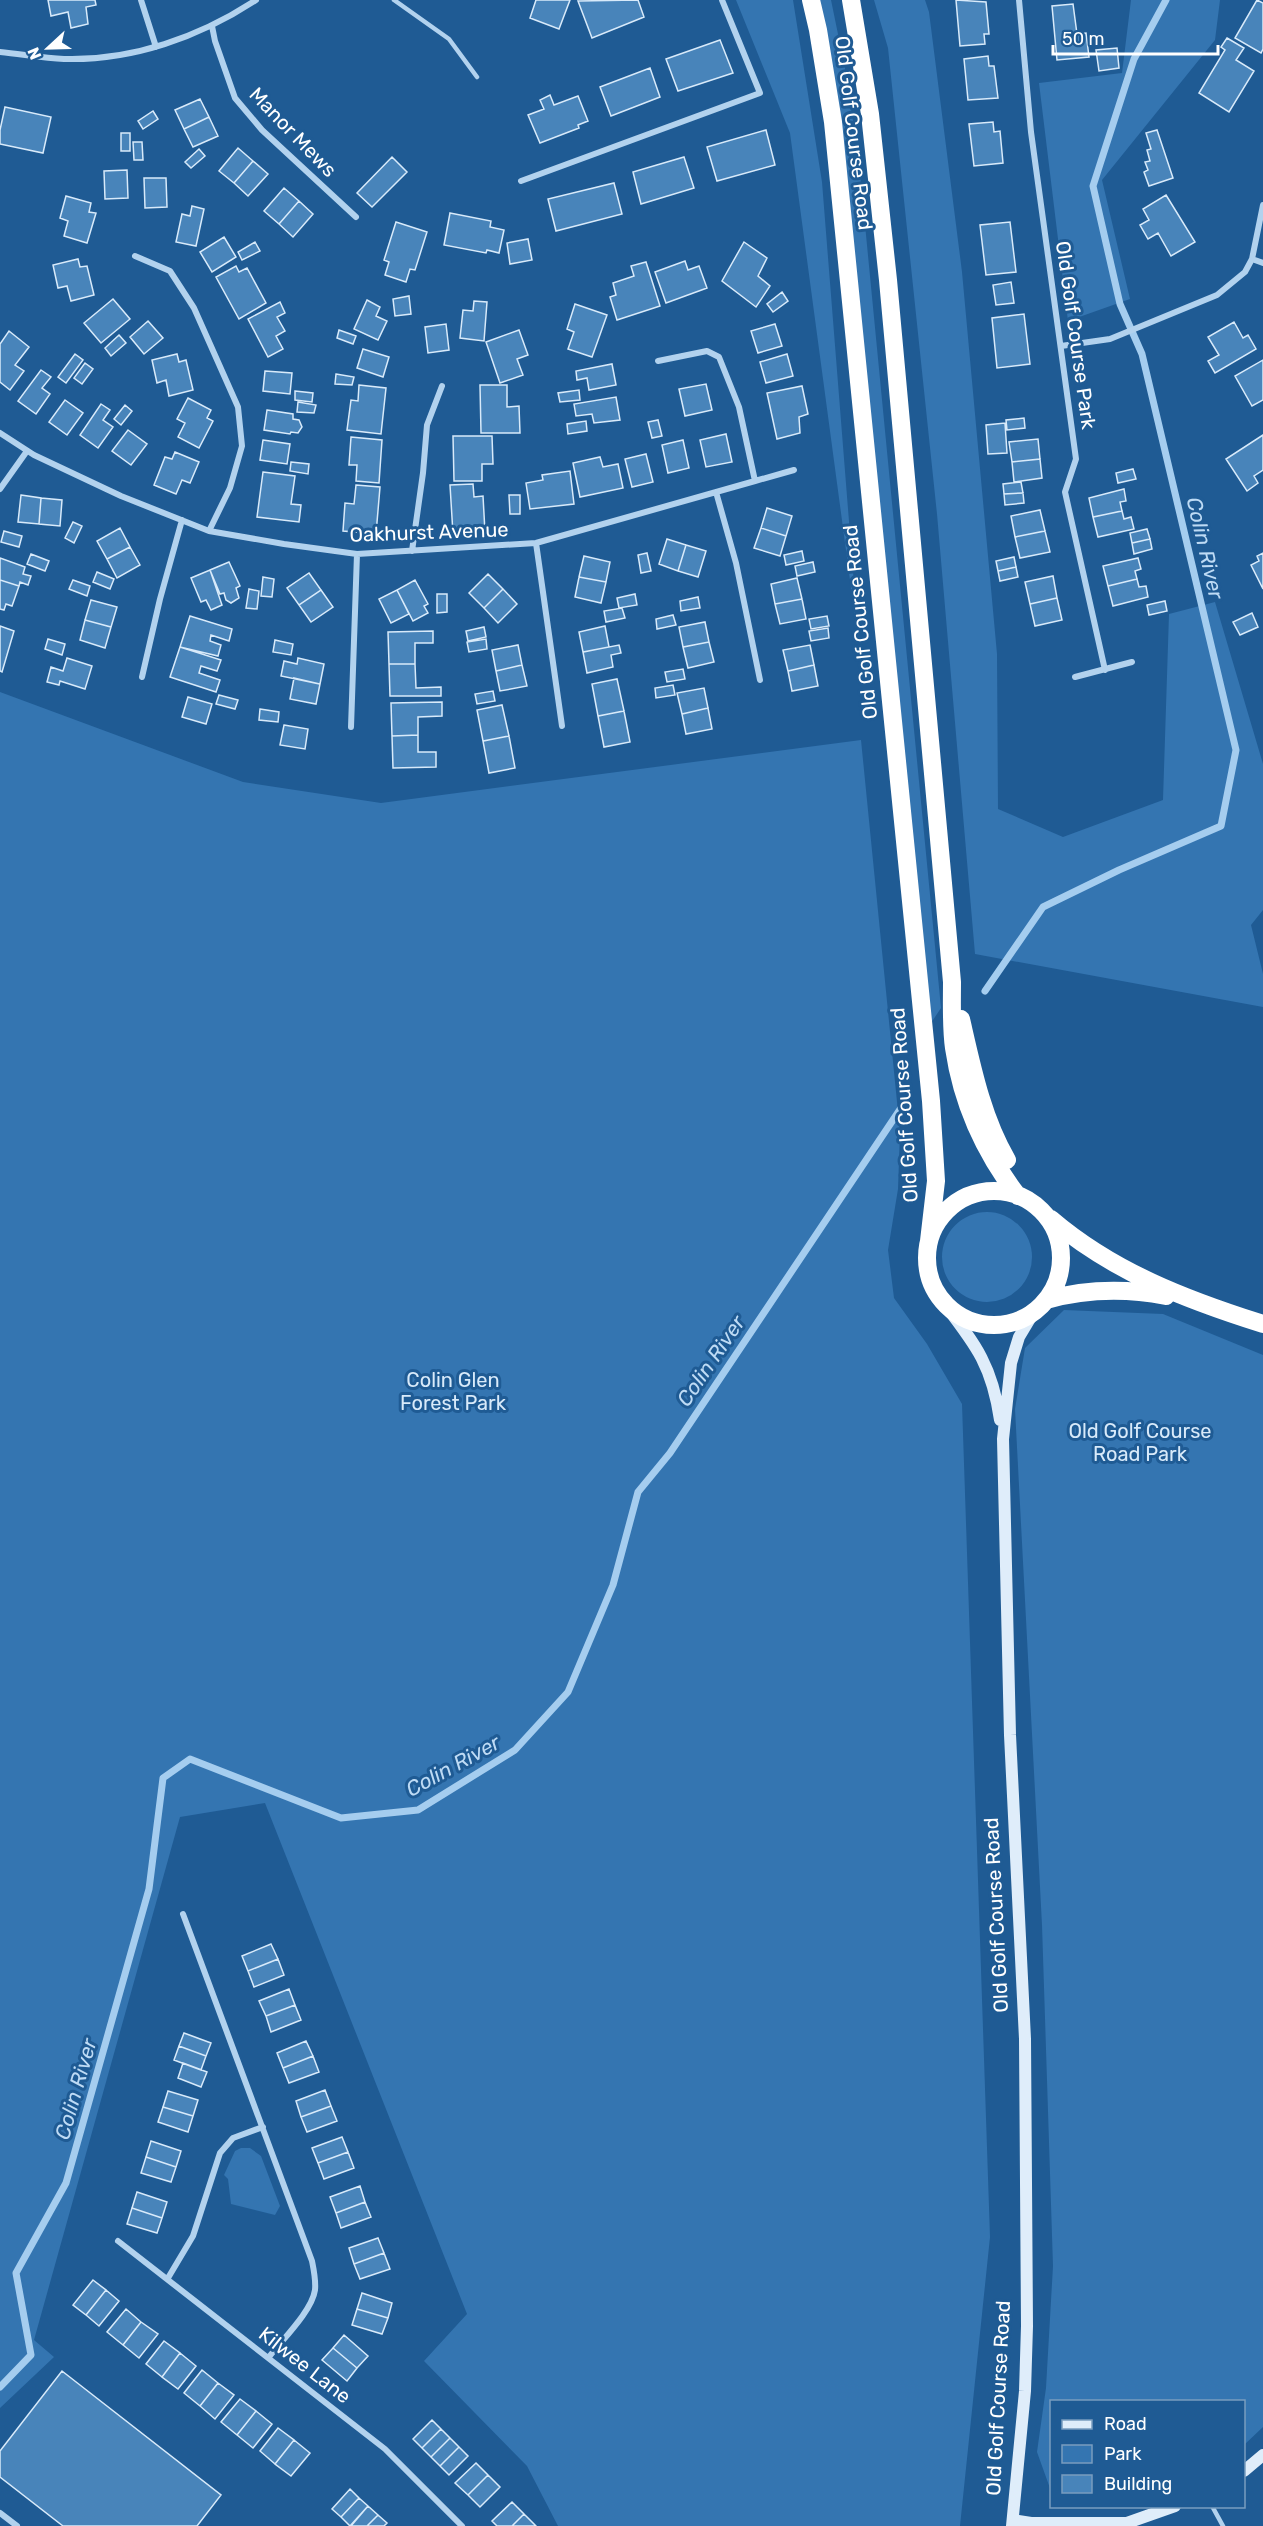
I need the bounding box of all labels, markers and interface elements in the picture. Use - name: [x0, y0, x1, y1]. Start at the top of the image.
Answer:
- north arrow: [18, 18, 78, 78]
- scale bar: [1053, 18, 1218, 56]
- text: 50 m: [1062, 28, 1105, 50]
- street label: Old Golf Course Road: [830, 35, 878, 231]
- text: N: [24, 45, 46, 62]
- street label: Manor Mews: [244, 82, 342, 182]
- street label: Old Golf Course Park: [1051, 239, 1101, 431]
- water label: Colin River: [1182, 494, 1230, 602]
- street label: Oakhurst Avenue: [349, 517, 509, 547]
- street label: Old Golf Course Road: [838, 524, 882, 720]
- street label: Old Golf Course Road: [885, 1007, 923, 1203]
- water label: Colin River: [671, 1310, 751, 1411]
- park label: Colin Glen Forest Park: [400, 1368, 507, 1415]
- park label: Old Golf Course Road Park: [1068, 1419, 1212, 1466]
- water label: Colin River: [401, 1729, 505, 1802]
- street label: Old Golf Course Road: [979, 1817, 1013, 2013]
- water label: Colin River: [49, 2034, 102, 2142]
- street label: Old Golf Course Road: [981, 2300, 1015, 2496]
- street label: Kilwee Lane: [254, 2322, 356, 2408]
- legend: [1050, 2400, 1245, 2508]
- text: Road: [1104, 2413, 1147, 2435]
- text: Park: [1104, 2443, 1142, 2465]
- text: Building: [1104, 2473, 1172, 2495]

